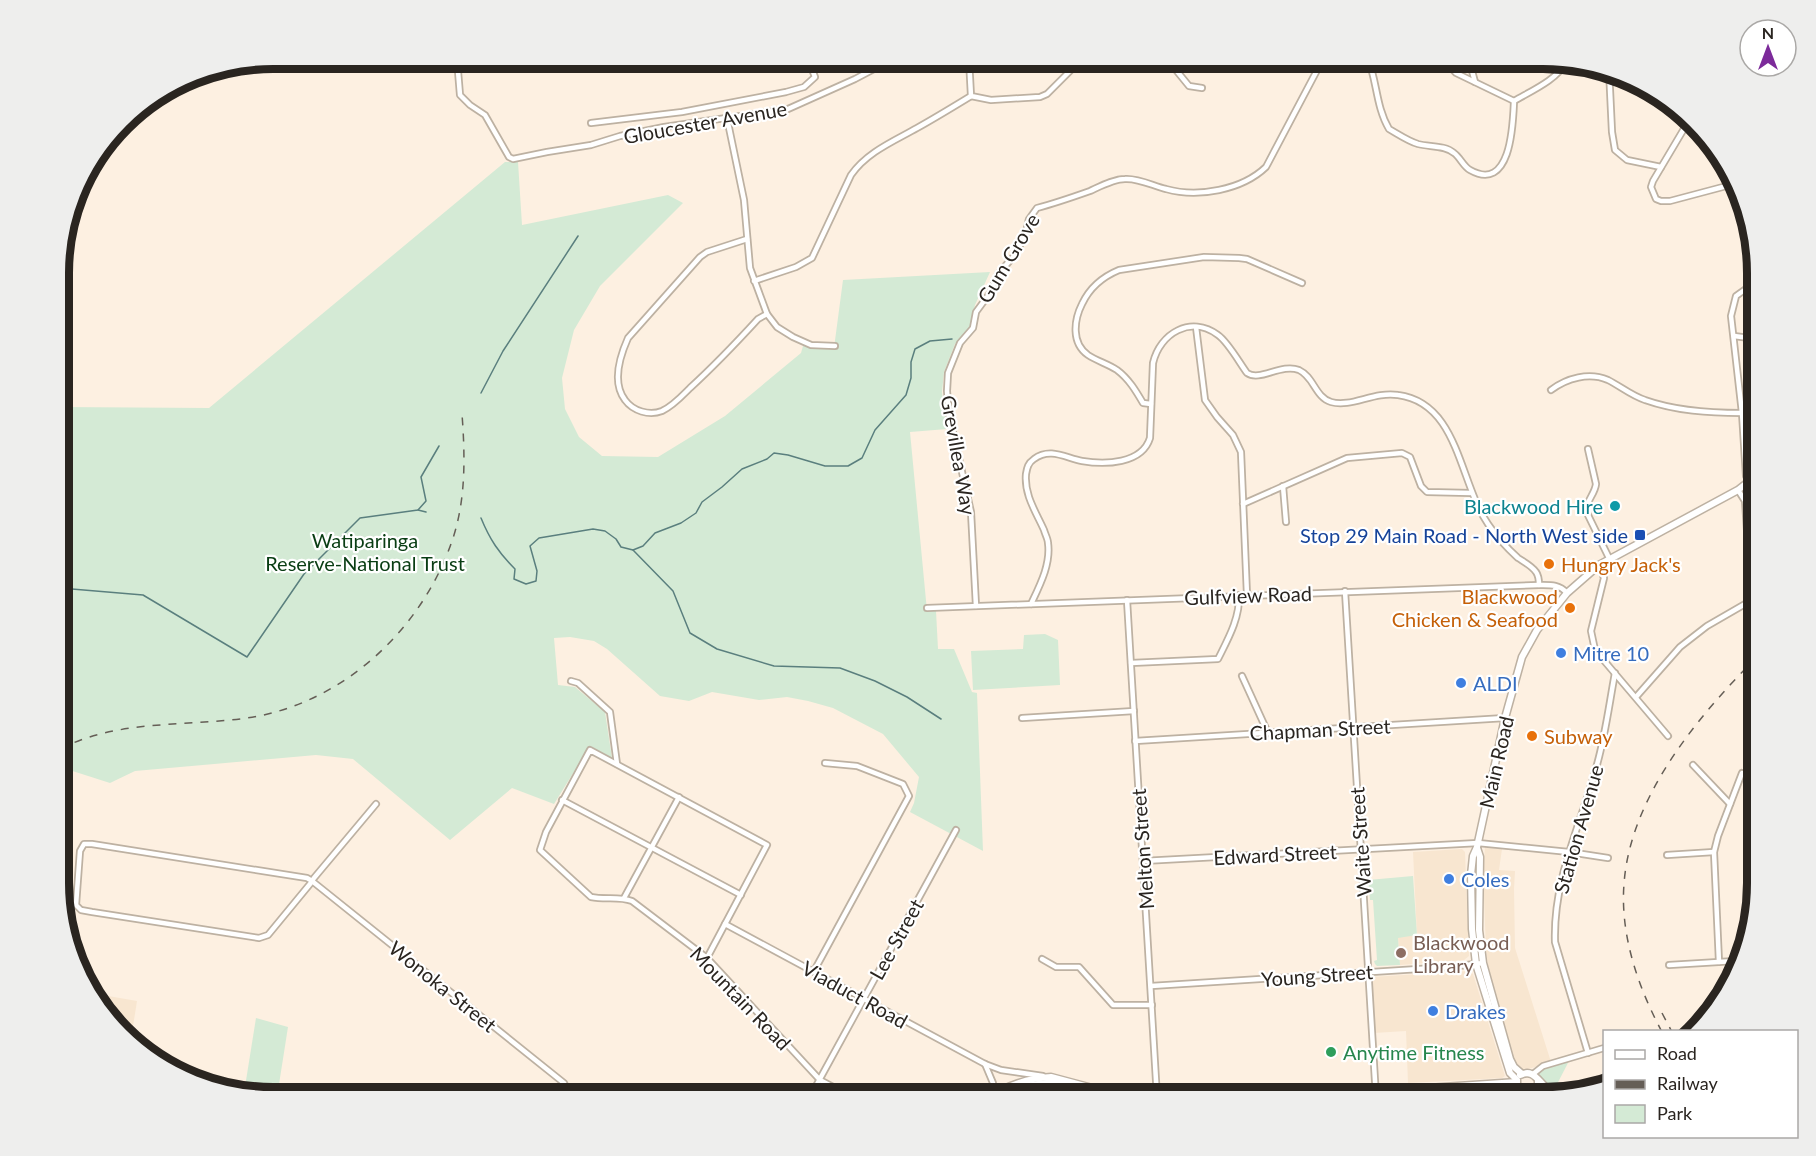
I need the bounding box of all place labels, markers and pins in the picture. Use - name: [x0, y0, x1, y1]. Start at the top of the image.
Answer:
- place label: Blackwood Hire: [1464, 494, 1603, 518]
- marker: Blackwood Hire: [1608, 499, 1622, 513]
- place label: Stop 29 Main Road - North West side: [1300, 523, 1628, 547]
- marker: Stop 29 Main Road - North West side: [1633, 528, 1647, 542]
- place label: Hungry Jack's: [1561, 552, 1681, 576]
- marker: Hungry Jack's: [1542, 557, 1556, 571]
- place label: Blackwood Chicken & Seafood: [1392, 584, 1558, 631]
- marker: Blackwood Chicken & Seafood: [1563, 601, 1577, 615]
- place label: Mitre 10: [1573, 641, 1649, 665]
- marker: Mitre 10: [1554, 646, 1568, 660]
- place label: ALDI: [1473, 671, 1518, 695]
- marker: ALDI: [1454, 676, 1468, 690]
- place label: Subway: [1544, 724, 1613, 748]
- marker: Subway: [1525, 729, 1539, 743]
- place label: Coles: [1461, 867, 1509, 891]
- marker: Coles: [1442, 872, 1456, 886]
- place label: Blackwood Library: [1413, 930, 1510, 977]
- marker: Blackwood Library: [1394, 946, 1408, 960]
- place label: Drakes: [1445, 999, 1506, 1023]
- marker: Drakes: [1426, 1004, 1440, 1018]
- place label: Anytime Fitness: [1343, 1040, 1484, 1064]
- marker: Anytime Fitness: [1324, 1045, 1338, 1059]

